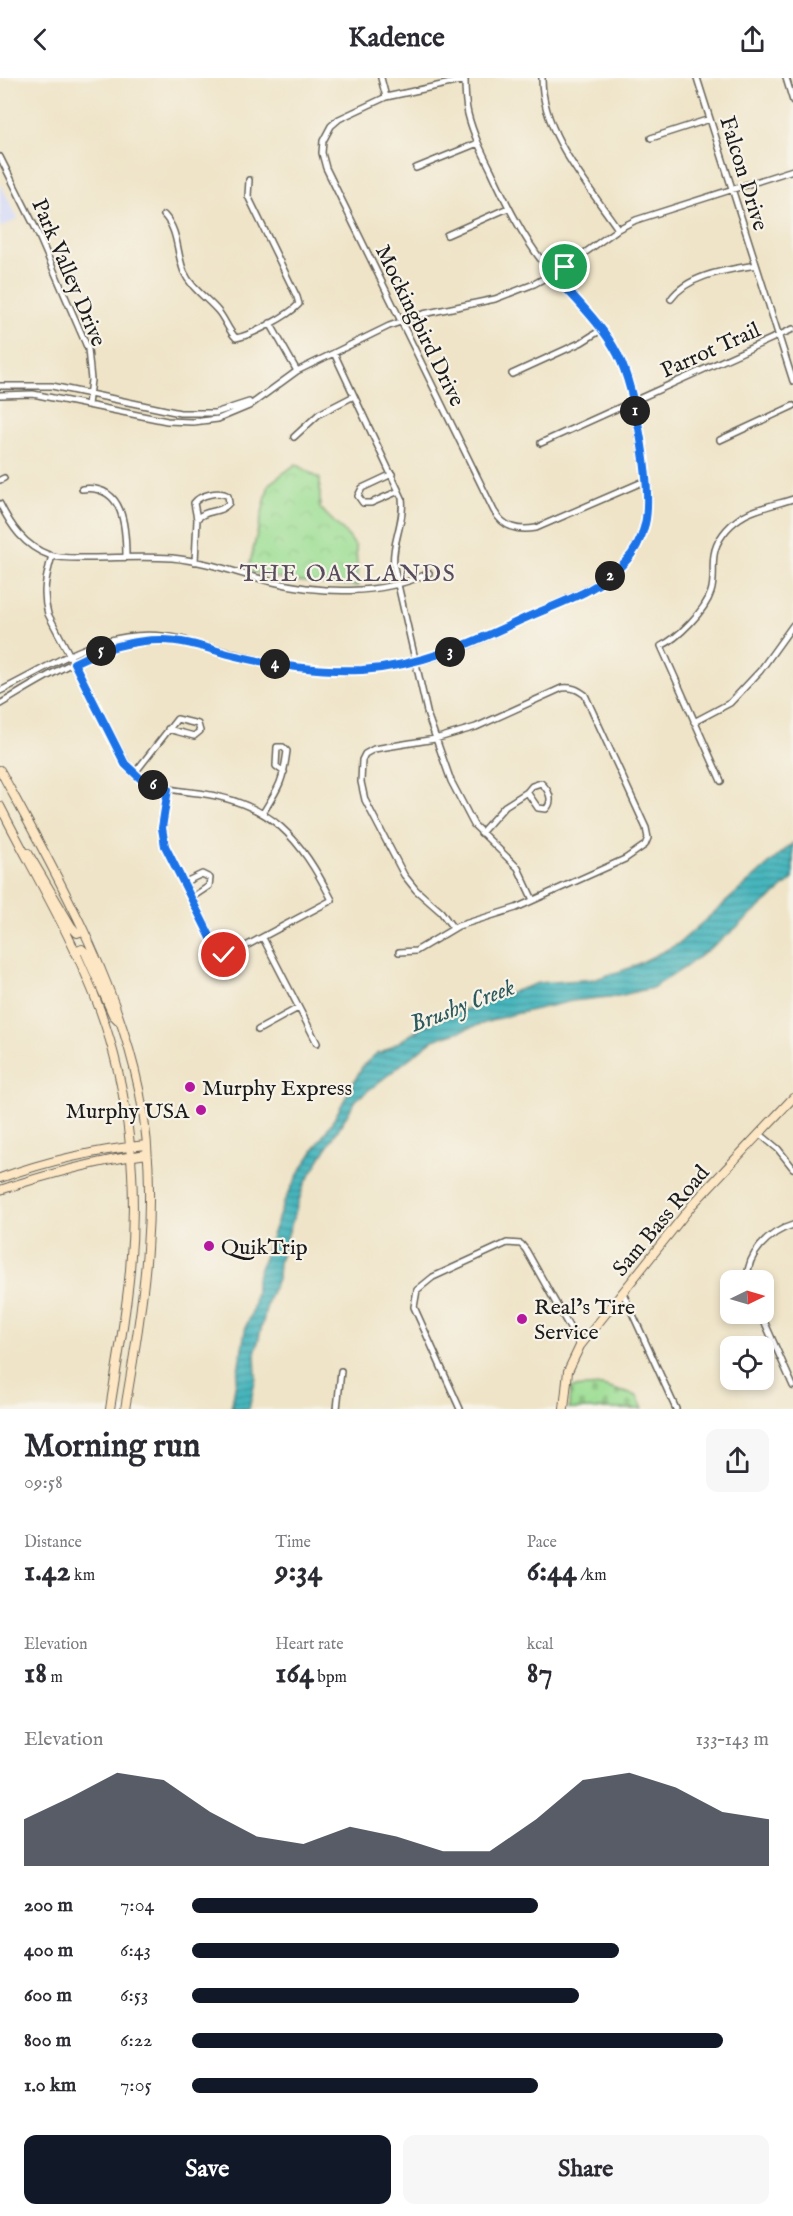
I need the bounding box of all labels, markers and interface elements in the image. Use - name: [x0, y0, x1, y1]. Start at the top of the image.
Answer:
- text: Kadence: [348, 22, 445, 56]
- icon: back: [24, 23, 57, 56]
- icon: share: [736, 23, 769, 56]
- street label: Falcon Drive: [712, 113, 774, 234]
- street label: Park Valley Drive: [24, 195, 112, 351]
- street label: Mockingbird Drive: [368, 240, 470, 411]
- pin: [539, 241, 590, 292]
- icon: arrive: [548, 250, 581, 283]
- street label: Parrot Trail: [657, 316, 765, 385]
- pin: 1: [620, 396, 650, 426]
- text: 1: [632, 401, 638, 421]
- district label: THE OAKLANDS: [240, 559, 456, 590]
- pin: 2: [595, 561, 625, 591]
- text: 2: [606, 566, 614, 586]
- pin: 5: [86, 636, 116, 666]
- pin: 3: [435, 637, 465, 667]
- text: 5: [98, 641, 104, 661]
- text: 3: [447, 642, 453, 662]
- pin: 4: [260, 649, 290, 679]
- text: 4: [271, 654, 279, 674]
- pin: 6: [138, 770, 168, 800]
- text: 6: [150, 775, 156, 795]
- pin: [198, 929, 249, 980]
- icon: check: [207, 938, 240, 971]
- water label: Brushy Creek: [406, 972, 520, 1041]
- place label: Murphy Express: [202, 1075, 352, 1103]
- marker: Murphy Express: [183, 1080, 197, 1094]
- place label: Murphy USA: [66, 1098, 190, 1126]
- marker: Murphy USA: [194, 1103, 208, 1117]
- street label: Sam Bass Road: [607, 1160, 716, 1283]
- place label: QuikTrip: [221, 1234, 308, 1262]
- marker: QuikTrip: [202, 1239, 216, 1253]
- north arrow: [720, 1270, 774, 1324]
- map controls: [720, 1270, 774, 1390]
- place label: Real’s Tire Service: [534, 1294, 635, 1347]
- marker: Real’s Tire Service: [515, 1312, 529, 1326]
- button: locate: [720, 1336, 774, 1390]
- text: Morning run: [24, 1426, 200, 1468]
- button: share: [706, 1429, 769, 1492]
- text: 09:58: [24, 1470, 63, 1495]
- text: Distance: [24, 1533, 82, 1553]
- text: Time: [275, 1533, 311, 1553]
- text: Pace: [527, 1533, 557, 1553]
- text: 1.42: [24, 1553, 71, 1591]
- text: 9:34: [275, 1553, 322, 1591]
- text: 6:44: [527, 1553, 577, 1591]
- text: km: [71, 1566, 95, 1586]
- text: /km: [577, 1566, 607, 1586]
- text: Elevation: [24, 1635, 87, 1655]
- text: Heart rate: [275, 1635, 344, 1655]
- text: kcal: [527, 1635, 553, 1655]
- text: 18: [24, 1655, 47, 1693]
- text: 164: [275, 1655, 314, 1693]
- text: 87: [527, 1655, 552, 1693]
- text: m: [47, 1668, 63, 1688]
- text: bpm: [314, 1668, 347, 1688]
- text: Elevation: [24, 1727, 103, 1752]
- text: 133–143 m: [695, 1727, 769, 1752]
- text: 200 m: [24, 1893, 73, 1918]
- text: 7:04: [120, 1893, 154, 1918]
- text: 400 m: [24, 1938, 73, 1963]
- text: 6:43: [120, 1938, 151, 1963]
- text: 600 m: [24, 1983, 72, 2008]
- text: 6:53: [120, 1983, 148, 2008]
- text: 800 m: [24, 2028, 71, 2053]
- text: 6:22: [120, 2028, 152, 2053]
- text: 1.0 km: [24, 2073, 76, 2098]
- text: 7:05: [120, 2073, 152, 2098]
- button: Save: [24, 2135, 391, 2204]
- button: Share: [403, 2135, 769, 2204]

